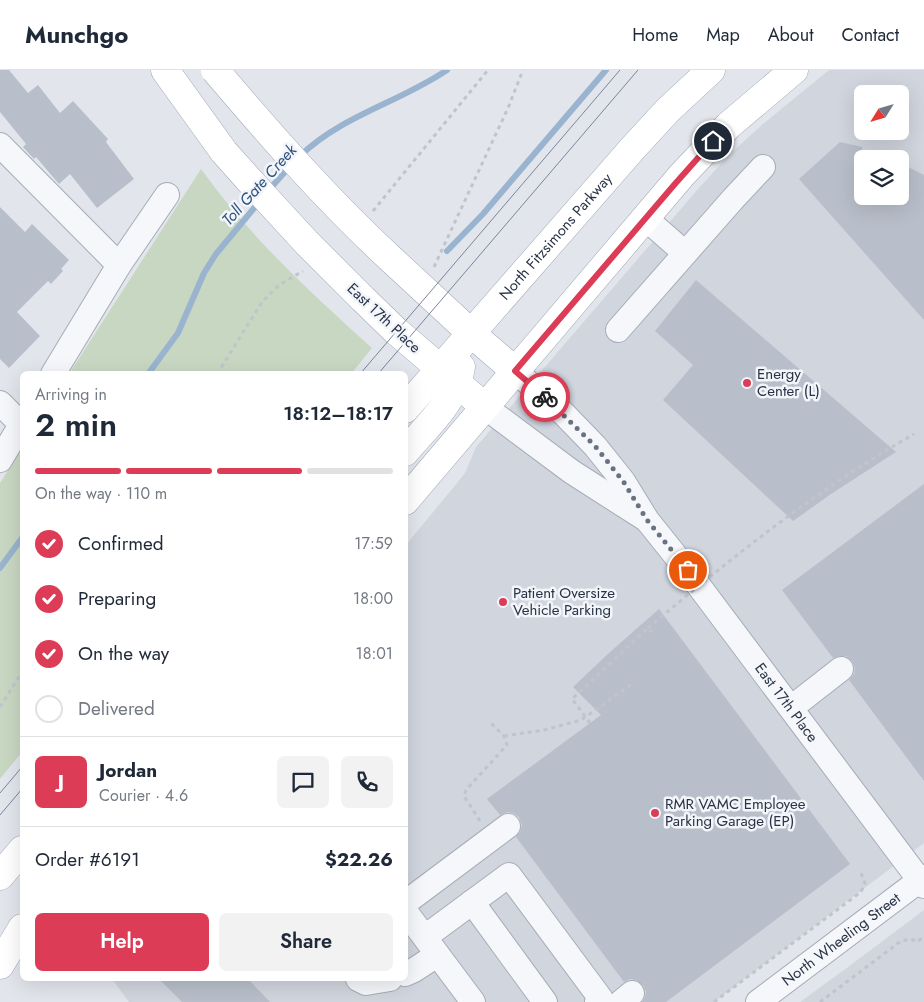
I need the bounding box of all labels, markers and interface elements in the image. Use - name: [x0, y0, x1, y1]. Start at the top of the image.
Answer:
- text: Munchgo: [25, 17, 128, 52]
- text: Home: [632, 22, 678, 48]
- text: Map: [706, 22, 740, 48]
- text: About: [768, 22, 813, 48]
- text: Contact: [841, 22, 899, 48]
- north arrow: [854, 85, 909, 140]
- map controls: [854, 85, 909, 205]
- pin: [692, 120, 734, 162]
- icon: home: [699, 127, 727, 155]
- water label: Toll Gate Creek: [216, 139, 302, 231]
- button: layers: [854, 150, 909, 205]
- street label: North Fitzsimons Parkway: [494, 168, 618, 305]
- street label: East 17th Place: [342, 278, 426, 358]
- place label: Energy Center (L): [757, 363, 820, 402]
- courier: [520, 372, 570, 422]
- marker: Energy Center (L): [741, 377, 753, 389]
- text: Arriving in: [35, 383, 107, 406]
- icon: bike: [531, 383, 559, 411]
- text: 18:12–18:17: [283, 400, 393, 427]
- text: 2 min: [35, 402, 117, 448]
- text: On the way · 110 m: [35, 482, 167, 505]
- icon: check: [35, 530, 63, 558]
- text: Confirmed: [78, 530, 164, 557]
- text: 17:59: [354, 532, 393, 555]
- pin: [667, 549, 709, 591]
- icon: bag: [674, 556, 702, 584]
- place label: Patient Oversize Vehicle Parking: [513, 582, 615, 621]
- icon: check: [35, 585, 63, 613]
- text: Preparing: [78, 585, 156, 612]
- text: 18:00: [353, 587, 393, 610]
- marker: Patient Oversize Vehicle Parking: [497, 596, 509, 608]
- icon: check: [35, 640, 63, 668]
- text: On the way: [78, 640, 169, 667]
- text: 18:01: [355, 642, 393, 665]
- street label: East 17th Place: [749, 658, 824, 747]
- text: Delivered: [78, 695, 155, 722]
- button: chat: [277, 756, 329, 808]
- button: phone: [341, 756, 393, 808]
- text: Jordan: [99, 757, 157, 784]
- text: J: [58, 768, 64, 795]
- text: Courier · 4.6: [99, 784, 188, 807]
- place label: RMR VAMC Employee Parking Garage (EP): [665, 793, 806, 832]
- marker: RMR VAMC Employee Parking Garage (EP): [649, 807, 661, 819]
- text: Order #6191: [35, 846, 140, 873]
- text: $22.26: [325, 846, 393, 873]
- street label: North Wheeling Street: [777, 887, 905, 991]
- button: Help: [35, 913, 209, 971]
- button: Share: [219, 913, 393, 971]

